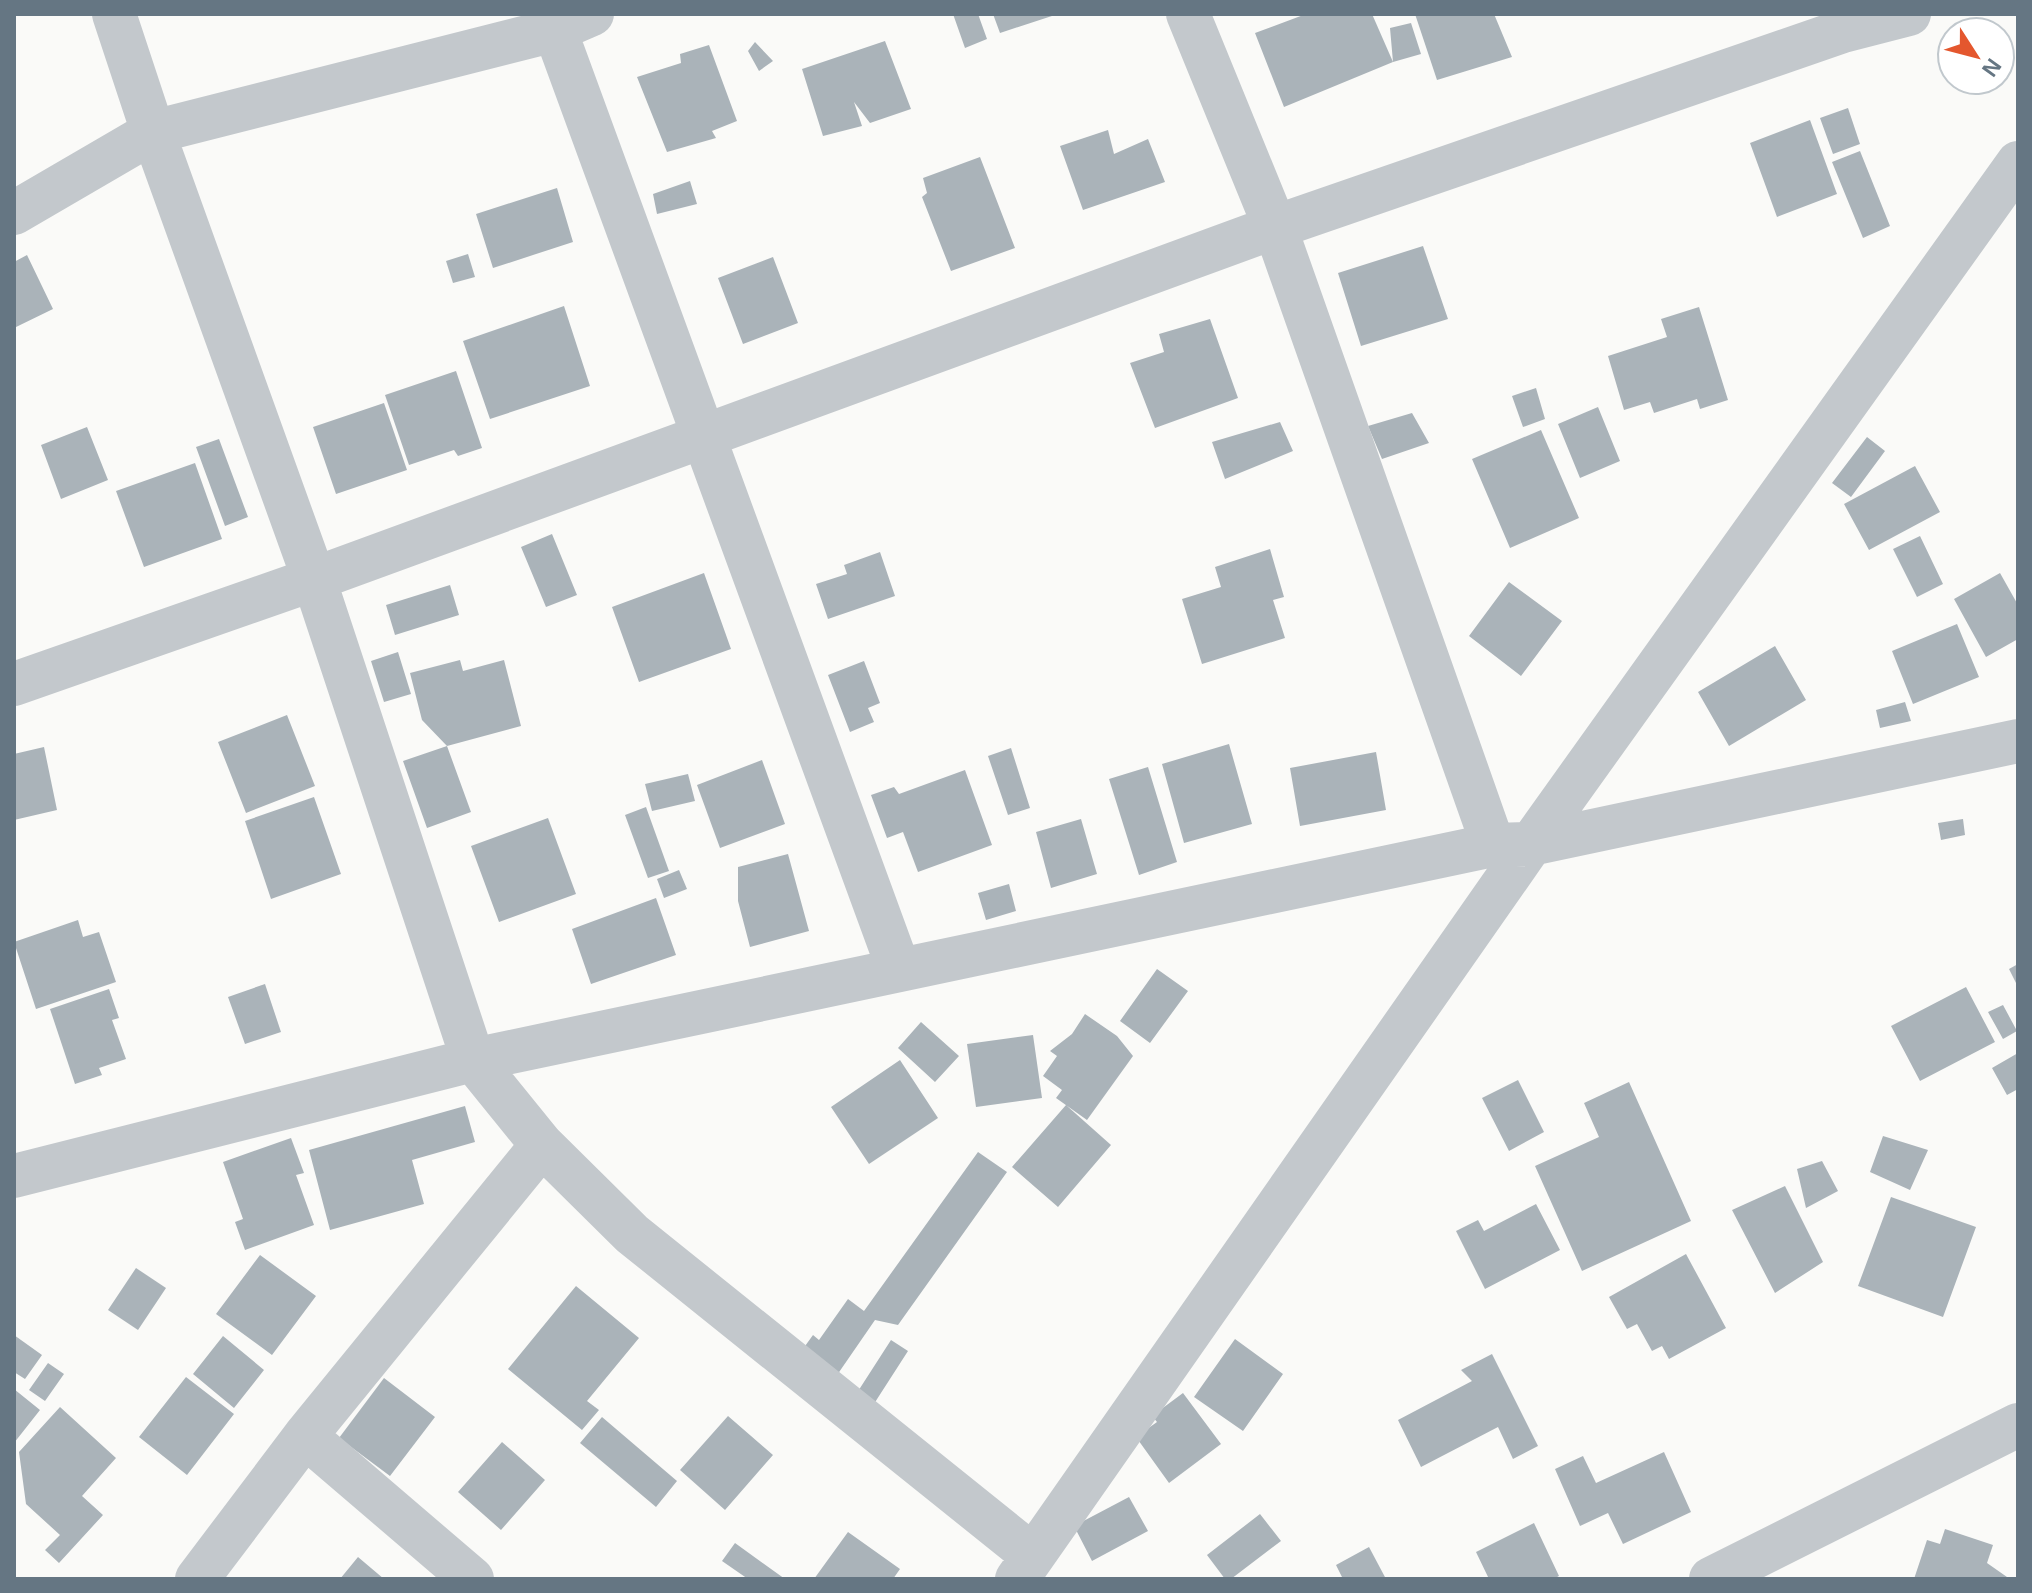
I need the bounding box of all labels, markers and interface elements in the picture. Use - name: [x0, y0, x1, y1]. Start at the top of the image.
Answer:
- north arrow: [1936, 16, 2016, 96]
- text: N: [1977, 54, 2007, 81]

